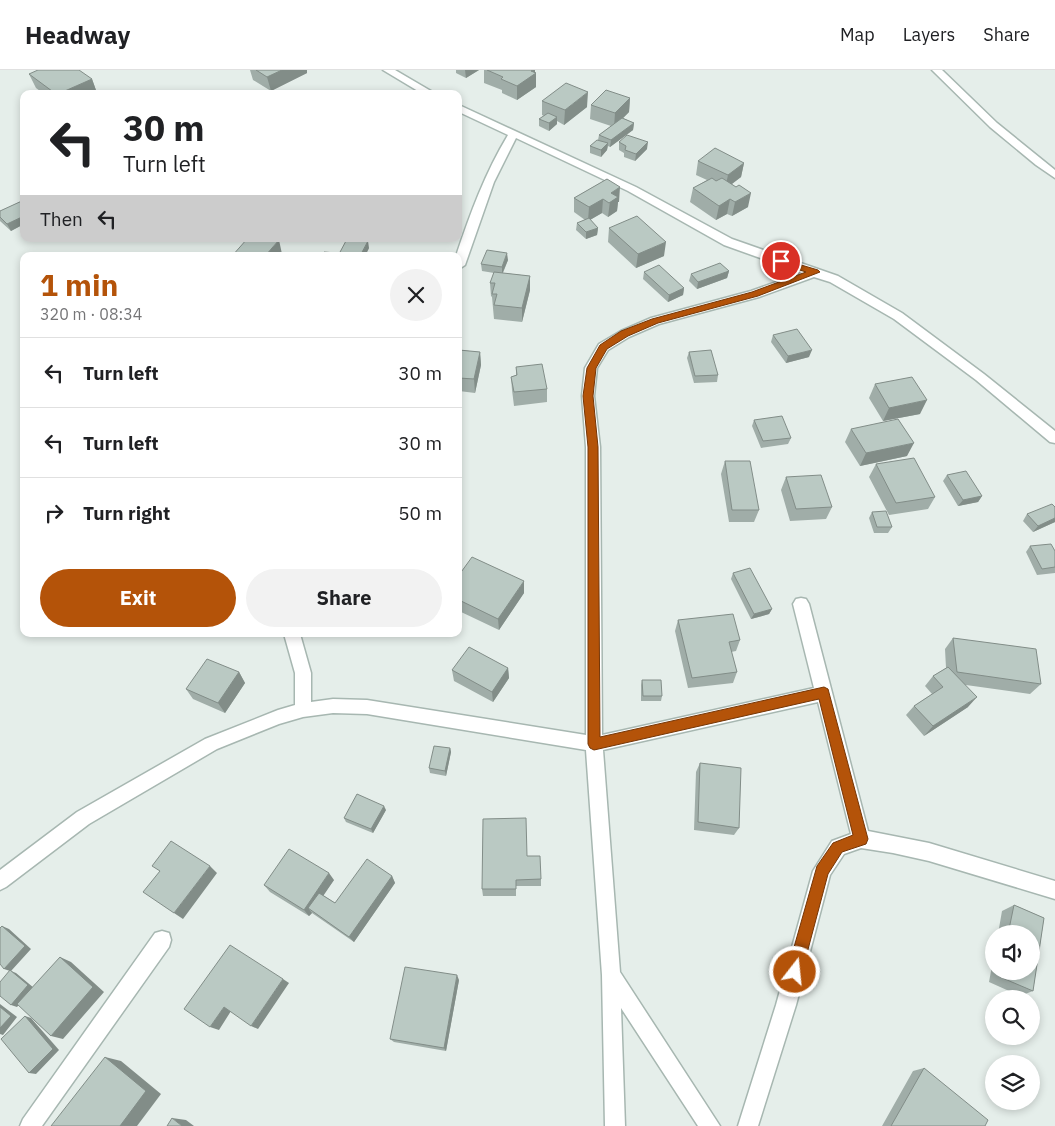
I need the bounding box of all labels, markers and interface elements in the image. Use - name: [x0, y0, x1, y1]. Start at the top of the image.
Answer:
- text: Headway: [25, 19, 130, 51]
- text: Map: [840, 23, 875, 46]
- text: Layers: [903, 23, 955, 46]
- text: Share: [983, 23, 1030, 46]
- text: 30 m: [123, 105, 205, 151]
- icon: left: [40, 110, 105, 175]
- text: Turn left: [123, 149, 206, 178]
- icon: left: [93, 205, 121, 233]
- text: Then: [40, 207, 83, 231]
- pin: [760, 240, 802, 282]
- icon: arrive: [767, 247, 795, 275]
- text: 1 min: [40, 265, 118, 304]
- button: close: [390, 269, 442, 321]
- text: 320 m · 08:34: [40, 304, 142, 324]
- icon: left: [40, 359, 68, 387]
- text: Turn left: [83, 361, 159, 385]
- text: 30 m: [398, 361, 442, 385]
- icon: left: [40, 429, 68, 457]
- text: Turn left: [83, 431, 159, 455]
- text: 30 m: [398, 431, 442, 455]
- icon: right: [40, 499, 68, 527]
- text: Turn right: [83, 501, 170, 525]
- text: 50 m: [398, 501, 442, 525]
- button: Exit: [40, 569, 236, 627]
- button: Share: [246, 569, 442, 627]
- map controls: [985, 925, 1040, 1110]
- button: sound: [985, 925, 1040, 980]
- position arrow: [768, 945, 820, 997]
- button: search: [985, 990, 1040, 1045]
- button: layers: [985, 1055, 1040, 1110]

